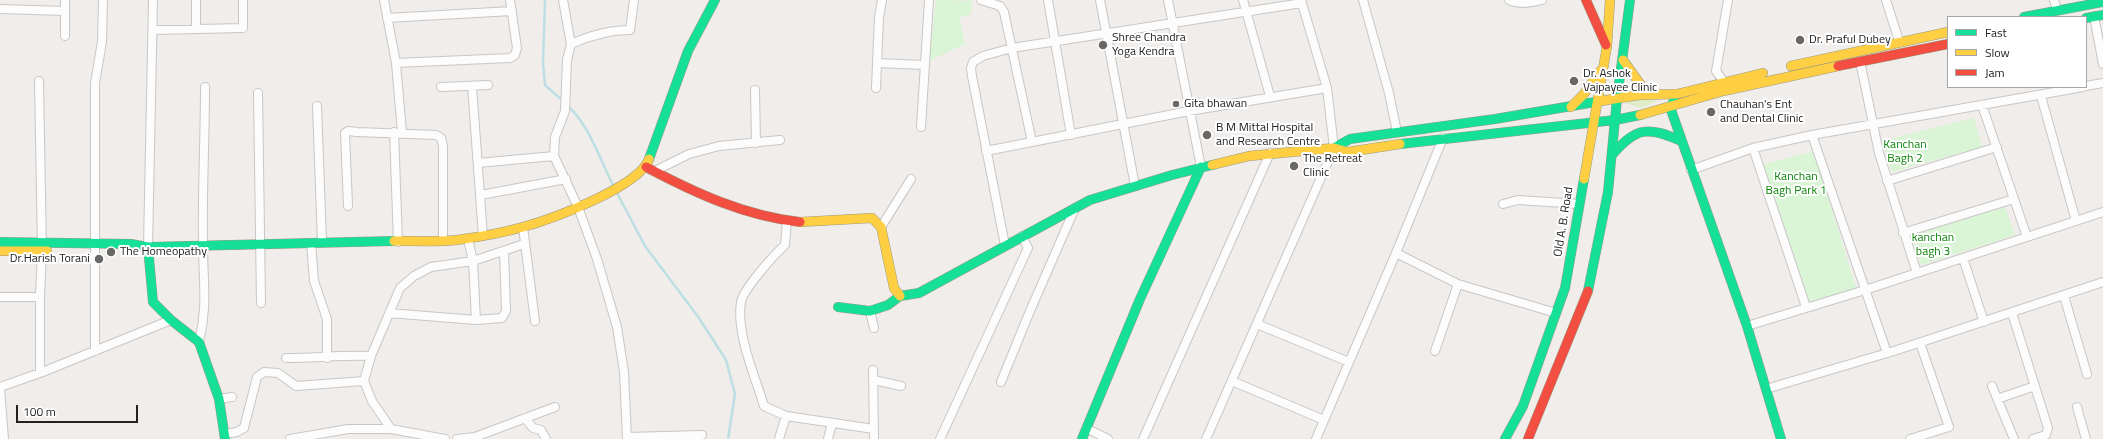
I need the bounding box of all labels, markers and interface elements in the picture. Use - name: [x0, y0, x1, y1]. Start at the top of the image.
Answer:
- legend: [1947, 16, 2087, 88]
- text: Fast: [1985, 23, 2007, 42]
- place label: Shree Chandra Yoga Kendra: [1112, 31, 1186, 59]
- place label: Dr. Praful Dubey: [1809, 33, 1891, 47]
- marker: Dr. Praful Dubey: [1794, 34, 1806, 46]
- marker: Shree Chandra Yoga Kendra: [1097, 39, 1109, 51]
- text: Slow: [1985, 43, 2010, 62]
- text: Jam: [1985, 63, 2005, 82]
- place label: Dr. Ashok Vajpayee Clinic: [1583, 67, 1657, 95]
- marker: Dr. Ashok Vajpayee Clinic: [1568, 75, 1580, 87]
- place label: Gita bhawan: [1184, 97, 1247, 111]
- place label: Chauhan's Ent and Dental Clinic: [1720, 98, 1804, 126]
- marker: Gita bhawan: [1171, 99, 1181, 109]
- marker: Chauhan's Ent and Dental Clinic: [1705, 106, 1717, 118]
- place label: B M Mittal Hospital and Research Centre: [1216, 121, 1320, 149]
- marker: B M Mittal Hospital and Research Centre: [1201, 129, 1213, 141]
- park label: Kanchan Bagh 2: [1883, 138, 1927, 166]
- place label: The Retreat Clinic: [1303, 152, 1362, 180]
- marker: The Retreat Clinic: [1288, 160, 1300, 172]
- park label: Kanchan Bagh Park 1: [1766, 170, 1826, 198]
- street label: Old A. B. Road: [1551, 186, 1577, 258]
- park label: kanchan bagh 3: [1912, 231, 1954, 259]
- place label: The Homeopathy: [120, 245, 207, 259]
- marker: The Homeopathy: [105, 246, 117, 258]
- place label: Dr.Harish Torani: [10, 252, 90, 266]
- marker: Dr.Harish Torani: [93, 253, 105, 265]
- scale bar: [18, 397, 140, 423]
- text: 100 m: [23, 402, 56, 421]

